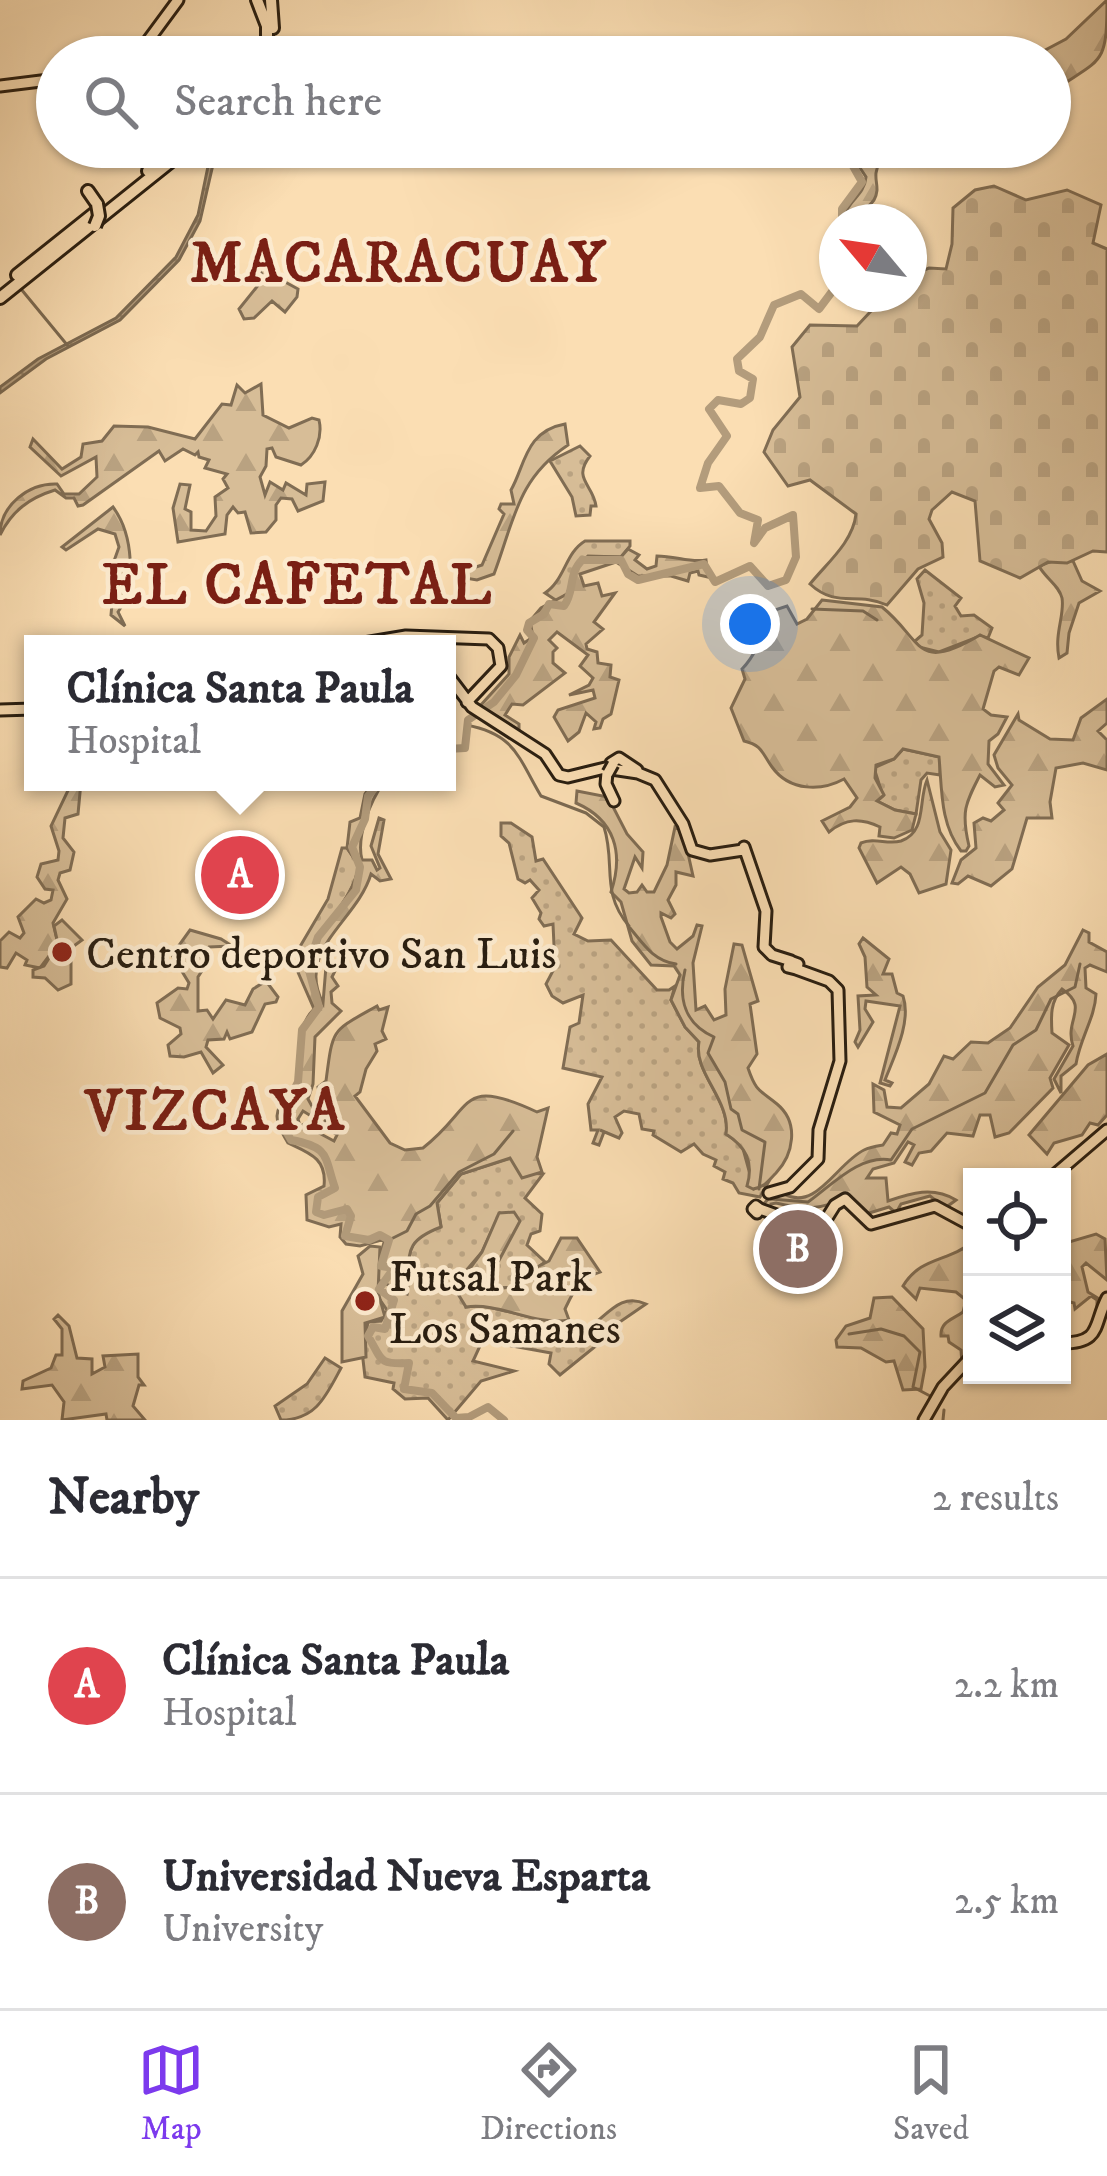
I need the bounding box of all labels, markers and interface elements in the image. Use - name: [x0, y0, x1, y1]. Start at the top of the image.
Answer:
- search box: [36, 36, 1071, 168]
- icon: search: [78, 69, 144, 135]
- text: Search here: [174, 74, 382, 130]
- north arrow: [819, 204, 927, 312]
- district label: MACARACUAY: [190, 229, 608, 300]
- district label: EL CAFETAL: [102, 551, 494, 622]
- your location: [720, 594, 780, 654]
- popup: [24, 635, 456, 791]
- text: Clínica Santa Paula: [66, 661, 414, 717]
- text: Hospital: [66, 717, 201, 766]
- pin: A: [201, 830, 279, 920]
- place label: Centro deportivo San Luis: [86, 927, 556, 983]
- marker: Centro deportivo San Luis: [49, 939, 75, 965]
- district label: VIZCAYA: [83, 1077, 347, 1148]
- map controls: [963, 1168, 1071, 1384]
- button: locate: [963, 1168, 1071, 1276]
- pin: B: [759, 1204, 837, 1294]
- place label: Futsal Park Los Samanes: [389, 1250, 621, 1358]
- button: layers: [963, 1276, 1071, 1384]
- marker: Futsal Park Los Samanes: [352, 1288, 378, 1314]
- text: Nearby: [48, 1466, 199, 1530]
- text: 2 results: [932, 1474, 1059, 1523]
- text: Clínica Santa Paula: [162, 1633, 509, 1689]
- text: A: [75, 1661, 99, 1710]
- text: 2.2 km: [954, 1661, 1059, 1710]
- text: Hospital: [162, 1689, 296, 1738]
- text: Universidad Nueva Esparta: [162, 1849, 650, 1905]
- text: B: [75, 1877, 99, 1926]
- text: 2.5 km: [954, 1877, 1059, 1926]
- text: University: [162, 1905, 323, 1954]
- tab: Map: [138, 2037, 204, 2150]
- tab: Directions: [480, 2037, 617, 2150]
- tab: Saved: [893, 2037, 969, 2150]

